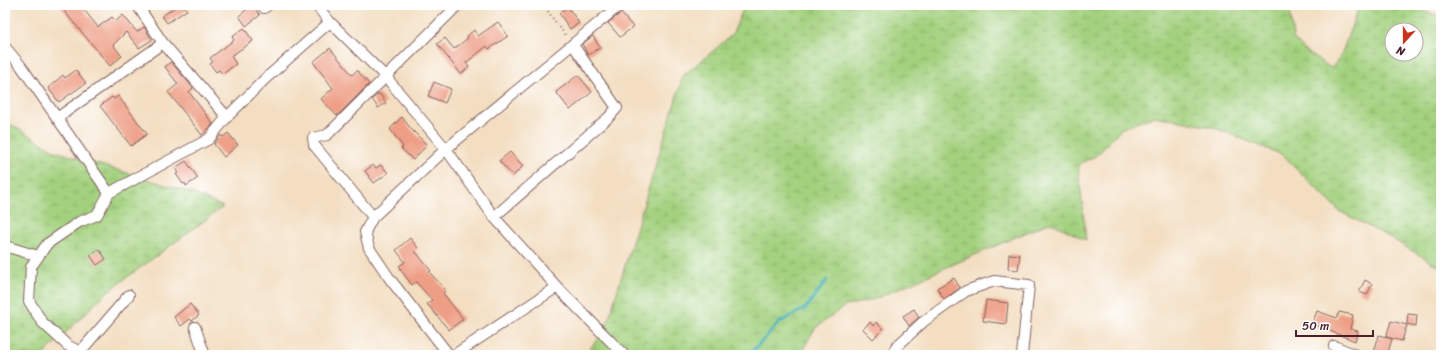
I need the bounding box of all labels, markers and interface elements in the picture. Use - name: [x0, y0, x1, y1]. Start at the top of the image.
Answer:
- north arrow: [1384, 22, 1424, 62]
- text: N: [1393, 40, 1408, 61]
- scale bar: [1296, 312, 1373, 338]
- text: 50 m: [1302, 315, 1329, 337]

